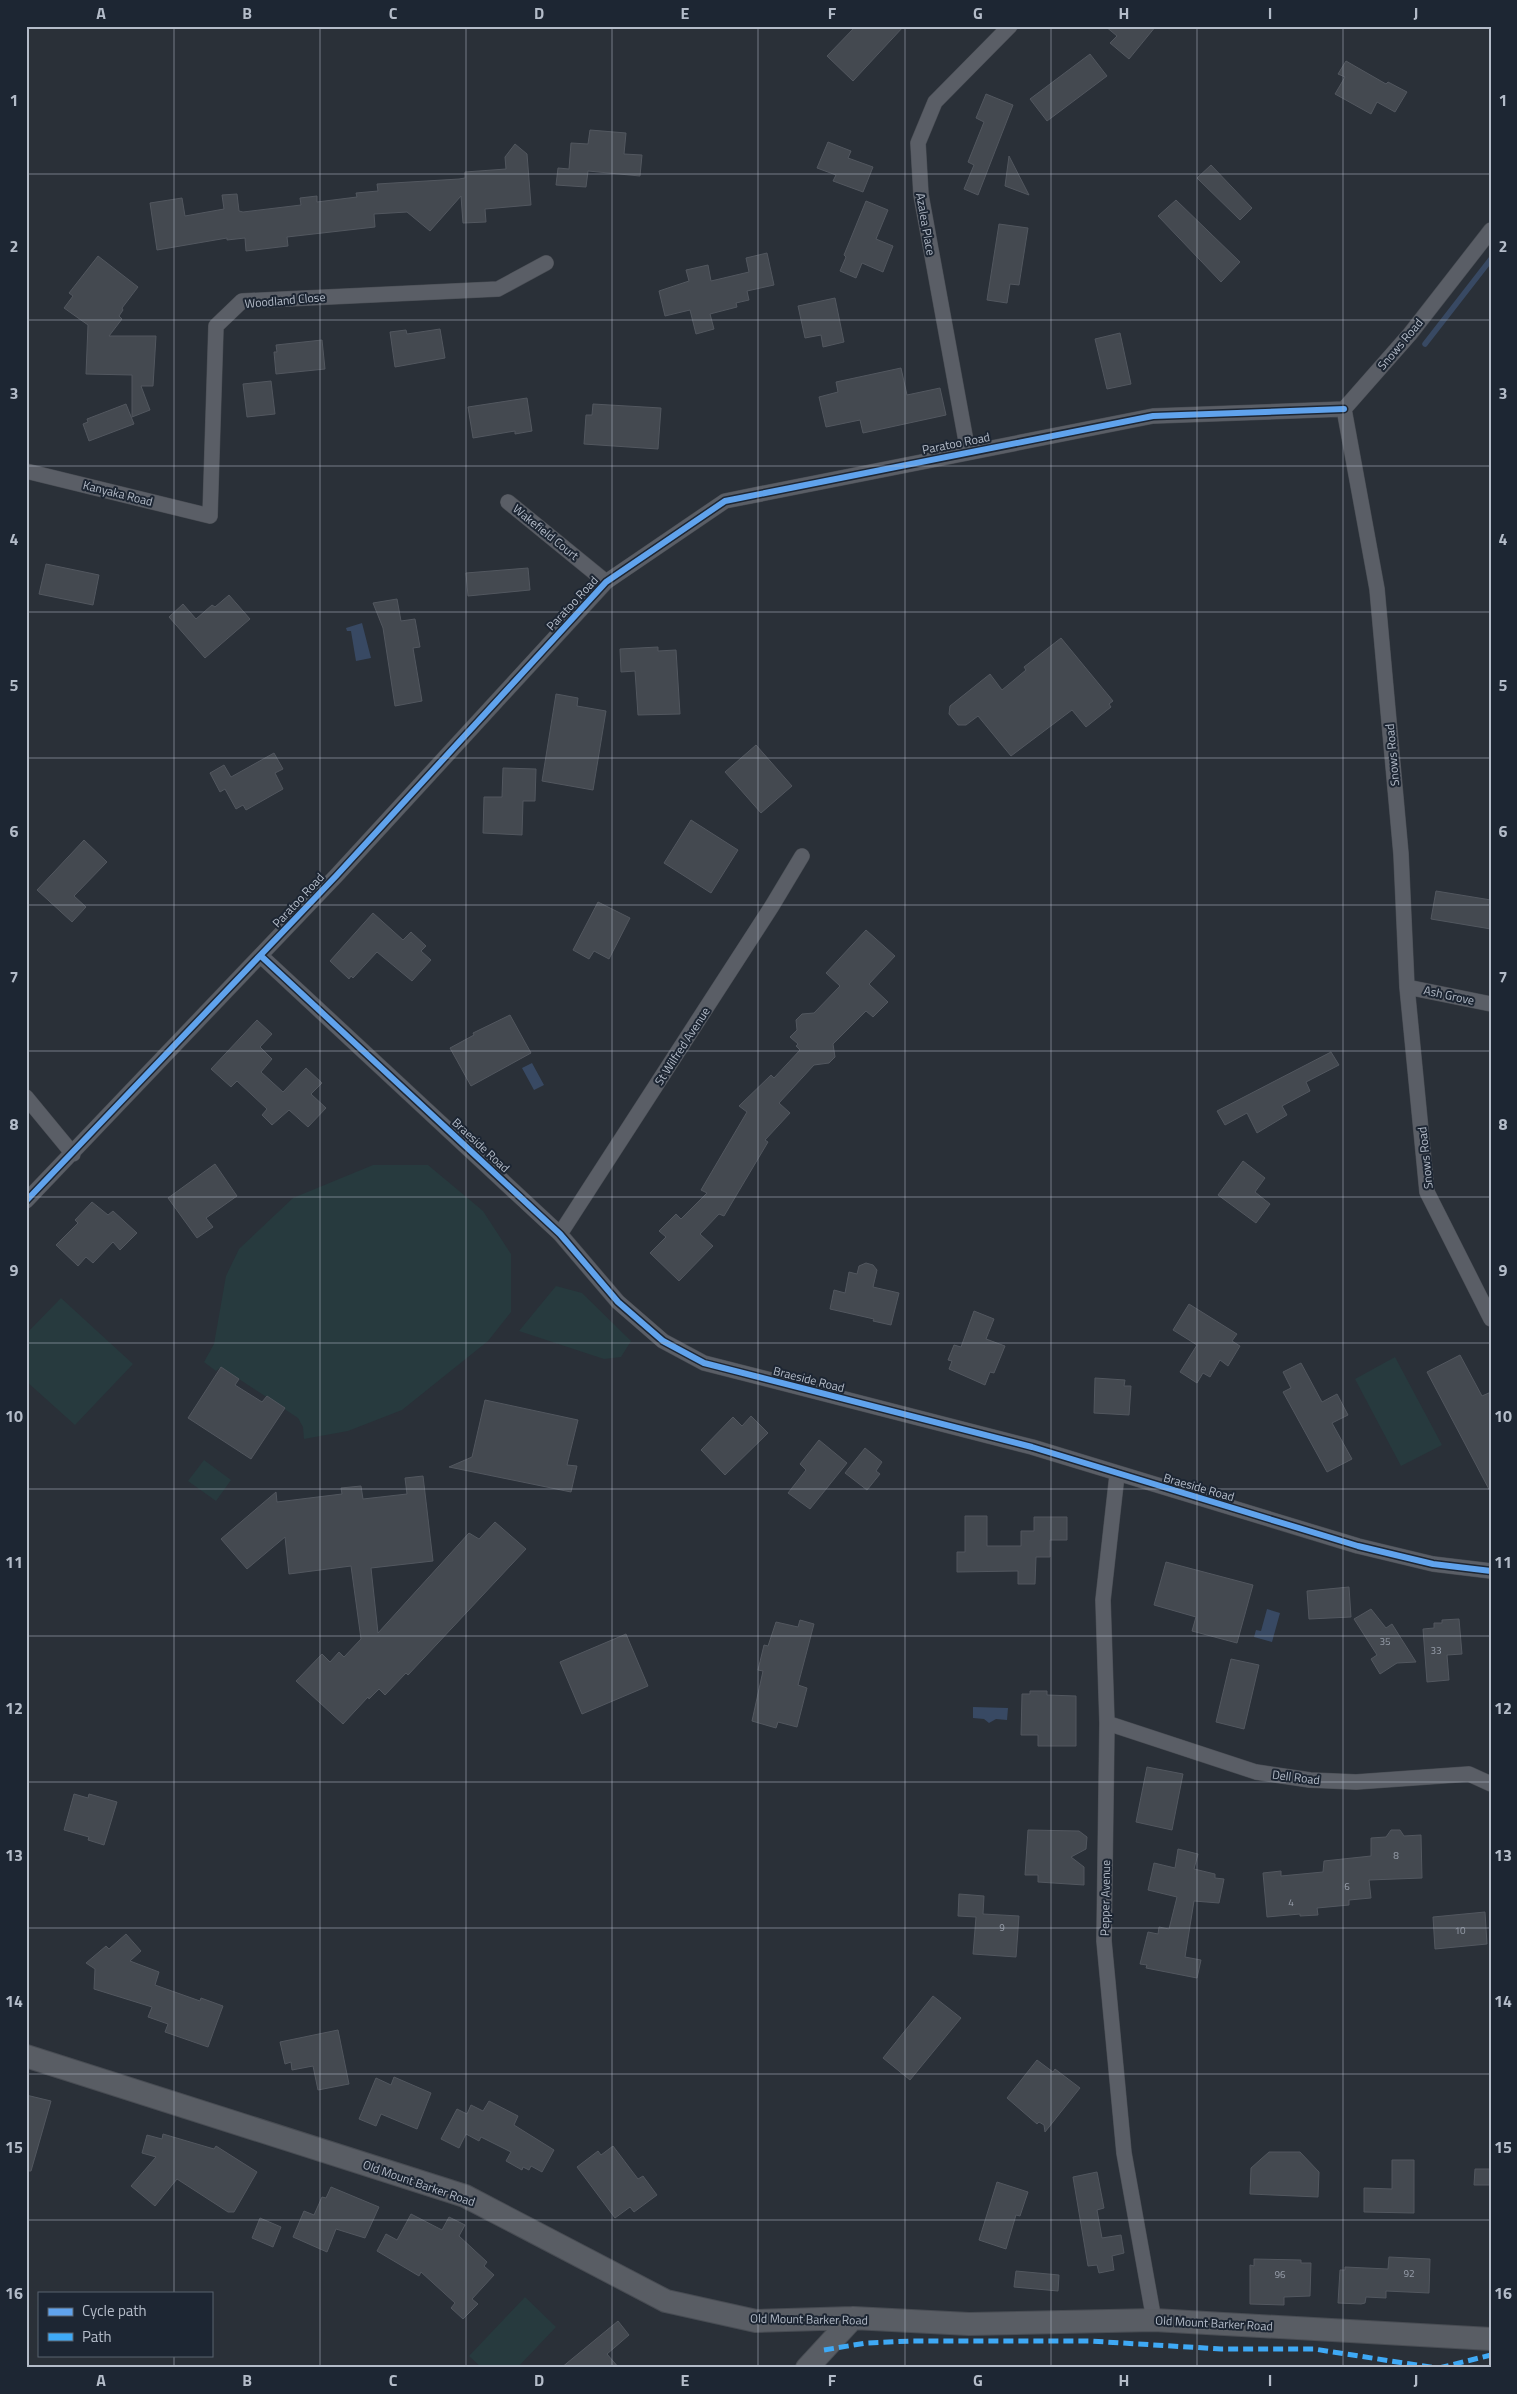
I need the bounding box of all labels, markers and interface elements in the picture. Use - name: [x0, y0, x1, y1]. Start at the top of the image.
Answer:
- text: A: [96, 1, 106, 25]
- text: B: [242, 1, 252, 25]
- text: C: [389, 1, 398, 25]
- text: D: [534, 1, 544, 25]
- text: E: [681, 1, 690, 25]
- text: F: [828, 1, 837, 25]
- text: G: [973, 1, 983, 25]
- text: H: [1119, 1, 1129, 25]
- text: I: [1268, 1, 1272, 25]
- text: J: [1414, 1, 1418, 25]
- text: 1: [10, 88, 18, 112]
- text: 1: [1499, 88, 1507, 112]
- street label: Azalea Place: [911, 191, 941, 257]
- text: 2: [10, 234, 18, 258]
- text: 2: [1499, 234, 1507, 258]
- street label: Woodland Close: [244, 287, 326, 313]
- street label: Snows Road: [1373, 314, 1427, 374]
- text: 3: [10, 381, 18, 405]
- text: 3: [1499, 381, 1507, 405]
- street label: Paratoo Road: [920, 427, 992, 459]
- street label: Kanyaka Road: [81, 475, 155, 511]
- street label: Wakefield Court: [509, 499, 584, 565]
- text: 4: [10, 527, 19, 551]
- text: 4: [1499, 527, 1508, 551]
- street label: Paratoo Road: [542, 571, 602, 635]
- text: 5: [10, 673, 19, 697]
- text: 5: [1499, 673, 1508, 697]
- street label: Snows Road: [1380, 723, 1404, 787]
- text: 6: [10, 819, 19, 843]
- text: 6: [1499, 819, 1508, 843]
- street label: Paratoo Road: [268, 868, 328, 932]
- text: 7: [10, 965, 18, 989]
- text: 7: [1499, 965, 1507, 989]
- street label: Ash Grove: [1422, 980, 1476, 1010]
- street label: St Wilfred Avenue: [650, 1003, 714, 1089]
- text: 8: [10, 1112, 19, 1136]
- text: 8: [1499, 1112, 1508, 1136]
- street label: Braeside Road: [448, 1113, 514, 1177]
- street label: Snows Road: [1412, 1126, 1438, 1190]
- text: 9: [10, 1258, 19, 1282]
- text: 9: [1499, 1258, 1508, 1282]
- street label: Braeside Road: [771, 1361, 847, 1397]
- text: 10: [5, 1404, 23, 1428]
- text: 10: [1494, 1404, 1512, 1428]
- street label: Braeside Road: [1161, 1468, 1237, 1506]
- text: 11: [5, 1550, 23, 1574]
- text: 11: [1494, 1550, 1512, 1574]
- house number: 35: [1379, 1634, 1391, 1649]
- house number: 33: [1430, 1643, 1442, 1658]
- text: 12: [5, 1696, 23, 1720]
- text: 12: [1494, 1696, 1512, 1720]
- street label: Dell Road: [1271, 1765, 1321, 1789]
- text: 13: [5, 1843, 23, 1867]
- text: 13: [1494, 1843, 1512, 1867]
- house number: 8: [1393, 1848, 1399, 1863]
- street label: Pepper Avenue: [1095, 1860, 1115, 1936]
- house number: 6: [1344, 1879, 1350, 1894]
- house number: 4: [1288, 1895, 1294, 1910]
- house number: 9: [999, 1920, 1005, 1935]
- house number: 10: [1454, 1923, 1466, 1938]
- text: 14: [5, 1989, 23, 2013]
- text: 14: [1494, 1989, 1512, 2013]
- text: 15: [5, 2135, 23, 2159]
- text: 15: [1494, 2135, 1512, 2159]
- street label: Old Mount Barker Road: [360, 2155, 478, 2211]
- house number: 92: [1403, 2266, 1415, 2281]
- house number: 96: [1274, 2267, 1286, 2282]
- text: 16: [5, 2281, 23, 2305]
- text: 16: [1494, 2281, 1512, 2305]
- legend: [38, 2292, 212, 2356]
- text: Cycle path: [82, 2299, 147, 2322]
- street label: Old Mount Barker Road: [750, 2308, 868, 2330]
- street label: Old Mount Barker Road: [1155, 2310, 1273, 2336]
- text: Path: [82, 2325, 112, 2348]
- text: A: [96, 2368, 106, 2392]
- text: B: [242, 2368, 252, 2392]
- text: C: [389, 2368, 398, 2392]
- text: D: [534, 2368, 544, 2392]
- text: E: [681, 2368, 690, 2392]
- text: F: [828, 2368, 837, 2392]
- text: G: [973, 2368, 983, 2392]
- text: H: [1119, 2368, 1129, 2392]
- text: I: [1268, 2368, 1272, 2392]
- text: J: [1414, 2368, 1418, 2392]

